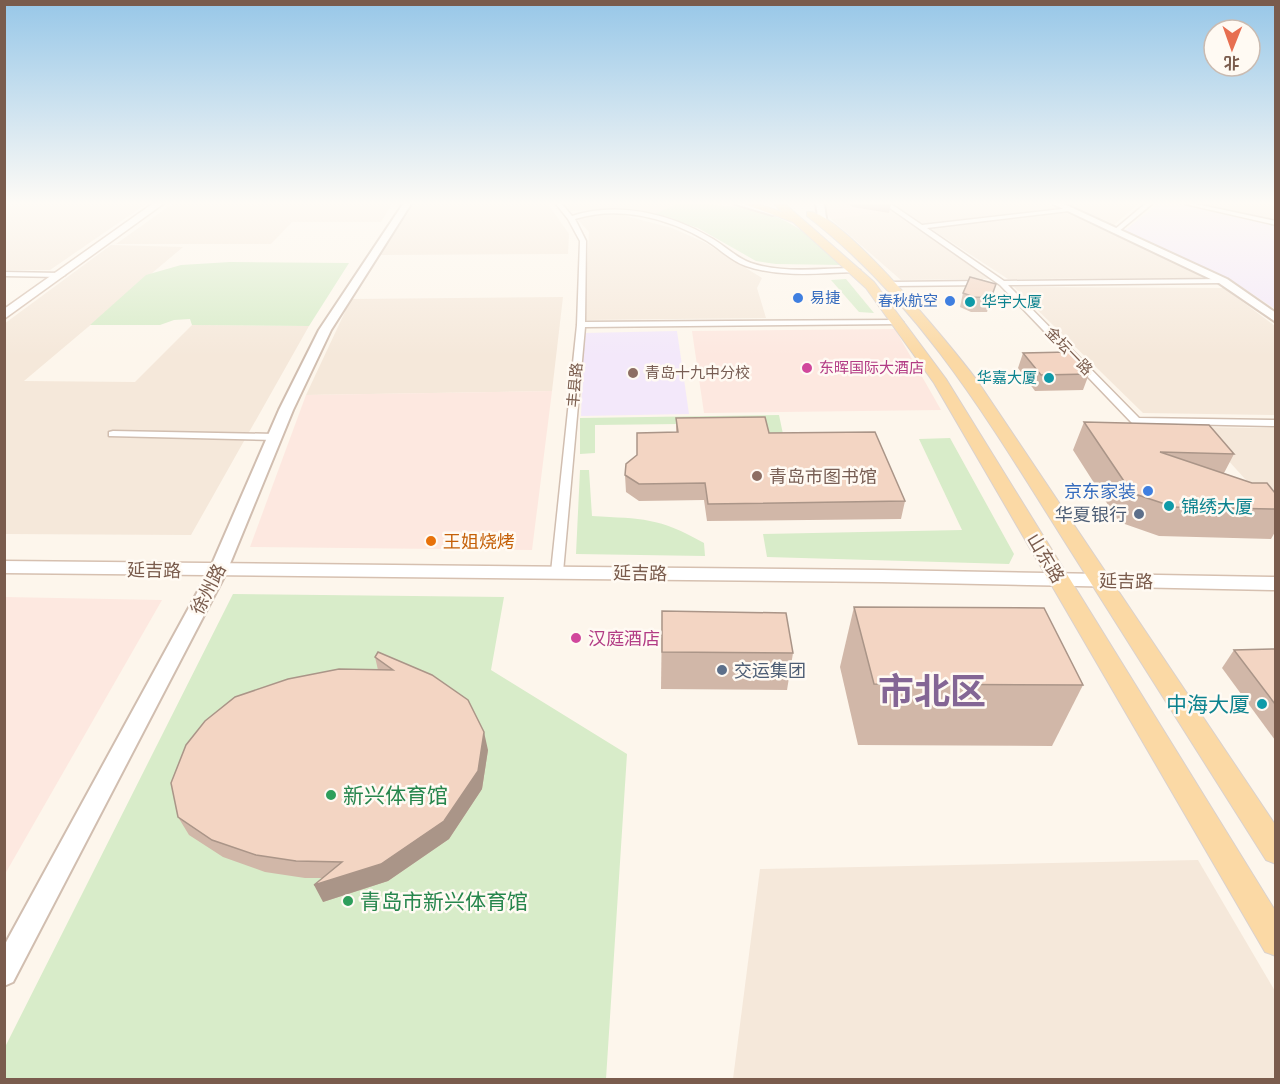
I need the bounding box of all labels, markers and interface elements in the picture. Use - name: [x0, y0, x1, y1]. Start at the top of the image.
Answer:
- north arrow: [1202, 18, 1262, 78]
- text: 北: [1224, 53, 1240, 72]
- place label: 易捷: [810, 289, 840, 307]
- marker: 易捷: [791, 291, 805, 305]
- place label: 春秋航空: [878, 292, 938, 310]
- place label: 华宇大厦: [982, 293, 1042, 311]
- marker: 春秋航空: [943, 294, 957, 308]
- marker: 华宇大厦: [963, 295, 977, 309]
- street label: 金坛一路: [1042, 323, 1096, 379]
- place label: 东晖国际大酒店: [819, 359, 924, 377]
- marker: 东晖国际大酒店: [800, 361, 814, 375]
- street label: 丰县路: [564, 362, 586, 408]
- place label: 青岛十九中分校: [645, 364, 750, 382]
- marker: 青岛十九中分校: [626, 366, 640, 380]
- place label: 华嘉大厦: [977, 369, 1037, 387]
- marker: 华嘉大厦: [1042, 371, 1056, 385]
- place label: 青岛市图书馆: [769, 466, 877, 487]
- marker: 青岛市图书馆: [750, 469, 764, 483]
- place label: 京东家装: [1064, 481, 1136, 502]
- marker: 京东家装: [1141, 484, 1155, 498]
- place label: 锦绣大厦: [1181, 496, 1253, 517]
- marker: 锦绣大厦: [1162, 499, 1176, 513]
- place label: 华夏银行: [1055, 504, 1127, 525]
- marker: 华夏银行: [1132, 507, 1146, 521]
- street label: 山东路: [1023, 529, 1069, 587]
- place label: 王姐烧烤: [443, 531, 515, 552]
- marker: 王姐烧烤: [424, 534, 438, 548]
- street label: 延吉路: [127, 559, 181, 581]
- street label: 徐州路: [186, 560, 230, 618]
- street label: 延吉路: [613, 562, 667, 584]
- street label: 延吉路: [1099, 570, 1153, 592]
- place label: 汉庭酒店: [588, 628, 660, 649]
- marker: 汉庭酒店: [569, 631, 583, 645]
- place label: 交运集团: [734, 660, 806, 681]
- marker: 交运集团: [715, 663, 729, 677]
- district label: 市北区: [878, 670, 986, 712]
- place label: 中海大厦: [1166, 692, 1250, 717]
- marker: 中海大厦: [1255, 697, 1269, 711]
- place label: 新兴体育馆: [343, 783, 448, 808]
- marker: 新兴体育馆: [324, 788, 338, 802]
- place label: 青岛市新兴体育馆: [360, 889, 528, 914]
- marker: 青岛市新兴体育馆: [341, 894, 355, 908]

